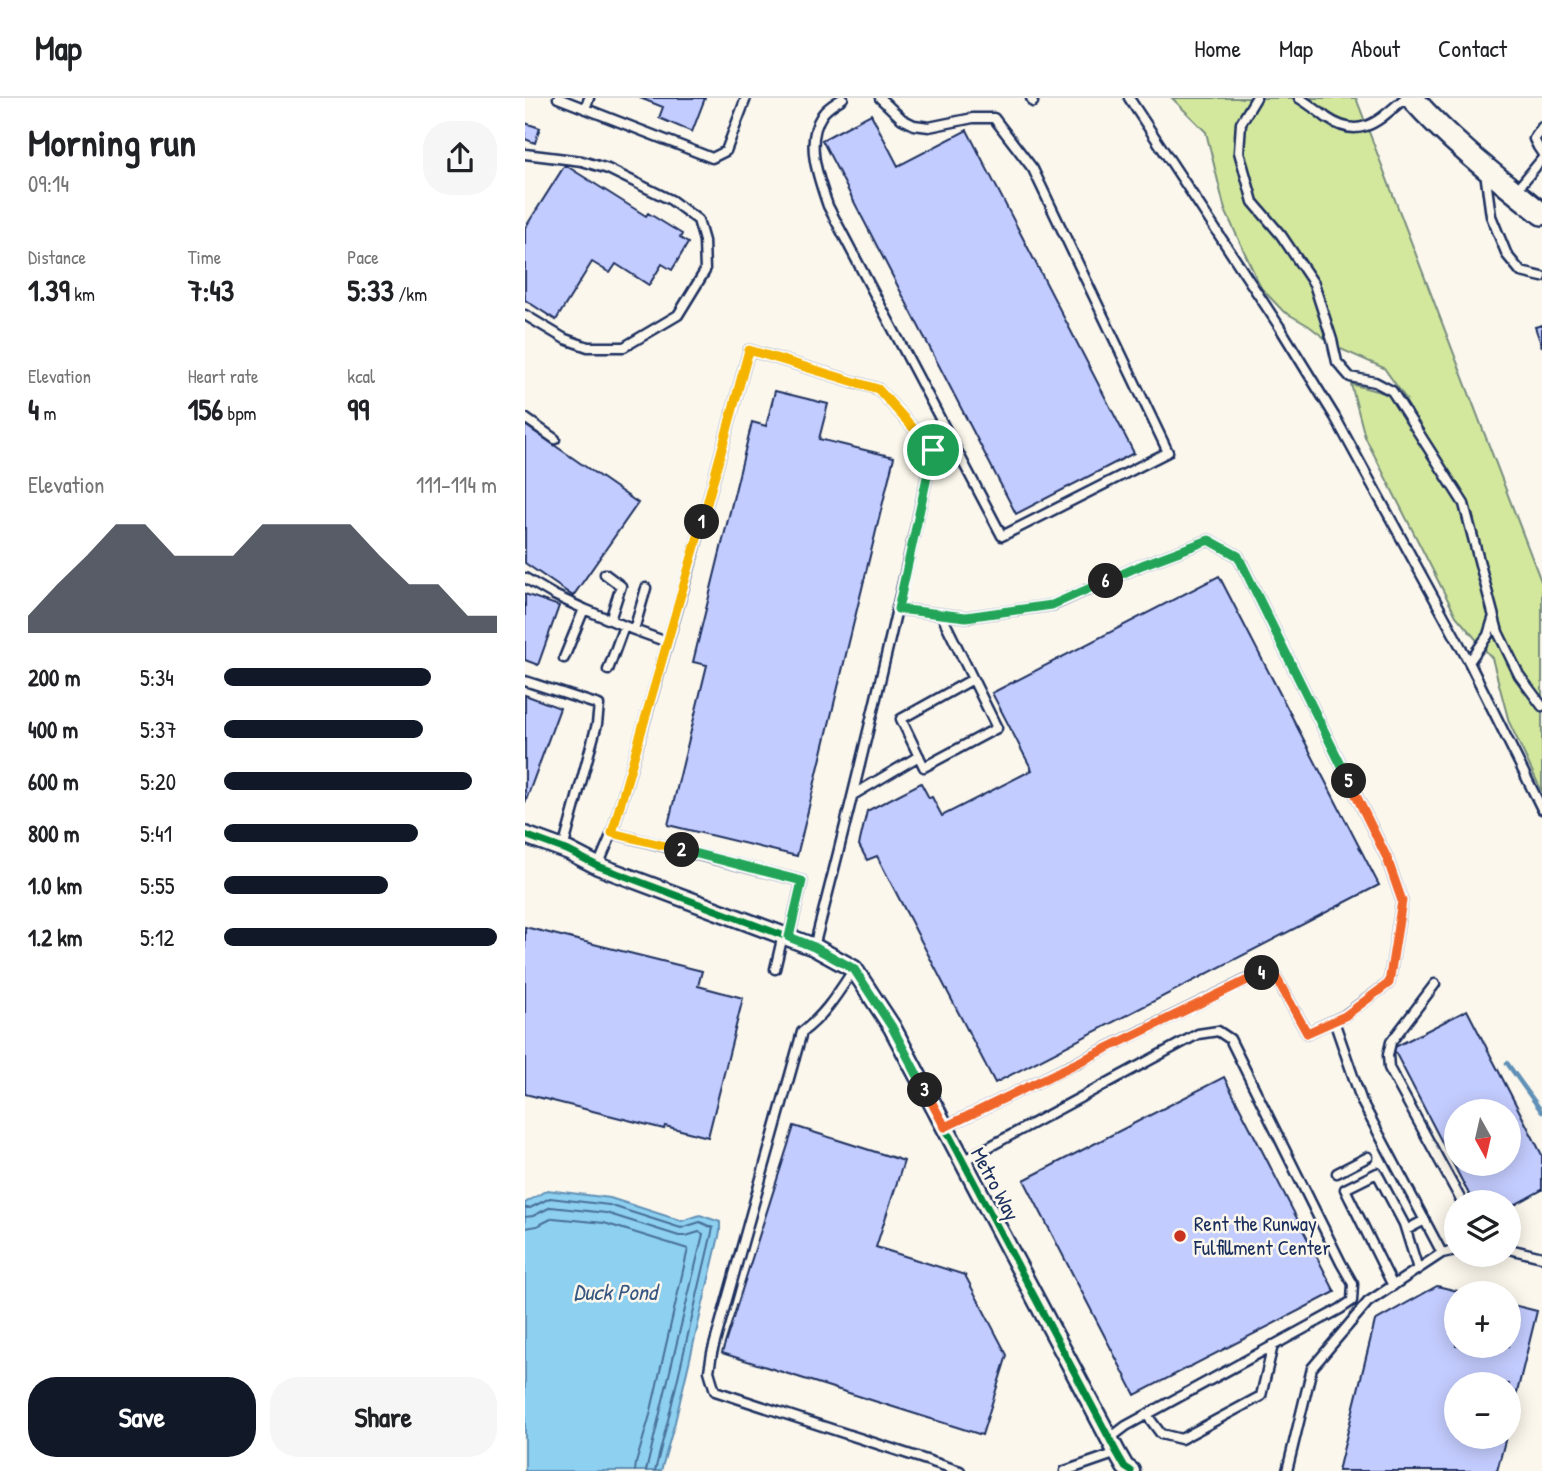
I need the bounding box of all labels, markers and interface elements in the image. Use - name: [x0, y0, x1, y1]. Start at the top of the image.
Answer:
- text: Map: [35, 26, 82, 70]
- text: Home: [1194, 32, 1241, 64]
- text: Map: [1279, 32, 1313, 64]
- text: About: [1351, 32, 1400, 64]
- text: Contact: [1438, 32, 1507, 64]
- text: Morning run: [28, 116, 196, 168]
- button: share: [423, 121, 497, 195]
- text: 09:14: [28, 168, 69, 199]
- text: Distance: [28, 244, 86, 270]
- text: Time: [188, 244, 221, 270]
- text: Pace: [347, 244, 379, 270]
- text: 1.39: [28, 270, 70, 310]
- text: 7:43: [188, 270, 234, 310]
- text: 5:33: [347, 270, 394, 310]
- text: km: [70, 281, 95, 307]
- text: /km: [394, 281, 427, 307]
- text: Elevation: [28, 363, 91, 389]
- text: Heart rate: [188, 363, 259, 389]
- text: kcal: [347, 363, 375, 389]
- text: 4: [28, 389, 39, 429]
- text: 156: [188, 389, 223, 429]
- text: 99: [347, 389, 369, 429]
- text: m: [39, 400, 57, 426]
- text: bpm: [223, 400, 256, 426]
- pin: [903, 420, 963, 480]
- icon: arrive: [914, 431, 952, 469]
- text: Elevation: [28, 469, 104, 500]
- text: 111–114 m: [416, 469, 497, 500]
- pin: 1: [685, 504, 719, 540]
- text: 1: [698, 508, 705, 534]
- pin: 6: [1089, 564, 1123, 598]
- text: 6: [1102, 567, 1109, 593]
- text: 200 m: [28, 662, 80, 693]
- text: 5:34: [140, 662, 174, 693]
- text: 400 m: [28, 714, 78, 745]
- text: 5:37: [140, 714, 177, 745]
- pin: 5: [1331, 764, 1367, 798]
- text: 600 m: [28, 766, 79, 797]
- text: 5:20: [140, 766, 176, 797]
- text: 5: [1344, 767, 1353, 793]
- text: 800 m: [28, 818, 80, 849]
- text: 5:41: [140, 818, 172, 849]
- pin: 2: [665, 832, 699, 868]
- text: 2: [677, 836, 686, 862]
- text: 1.0 km: [28, 870, 82, 901]
- text: 5:55: [140, 870, 175, 901]
- text: 1.2 km: [28, 922, 83, 953]
- text: 5:12: [140, 922, 174, 953]
- pin: 4: [1245, 956, 1279, 990]
- text: 4: [1258, 959, 1265, 985]
- pin: 3: [907, 1072, 943, 1108]
- text: 3: [920, 1076, 929, 1102]
- north arrow: [1444, 1099, 1521, 1176]
- map controls: [1444, 1099, 1521, 1449]
- street label: Metro Way: [964, 1142, 1027, 1226]
- button: layers: [1444, 1190, 1521, 1267]
- place label: Rent the Runway Fulfillment Center: [1193, 1209, 1331, 1262]
- marker: Rent the Runway Fulfillment Center: [1172, 1228, 1188, 1244]
- water label: Duck Pond: [573, 1276, 661, 1307]
- button: +: [1444, 1281, 1521, 1358]
- button: −: [1444, 1372, 1521, 1449]
- button: Save: [28, 1377, 256, 1457]
- button: Share: [270, 1377, 497, 1457]

